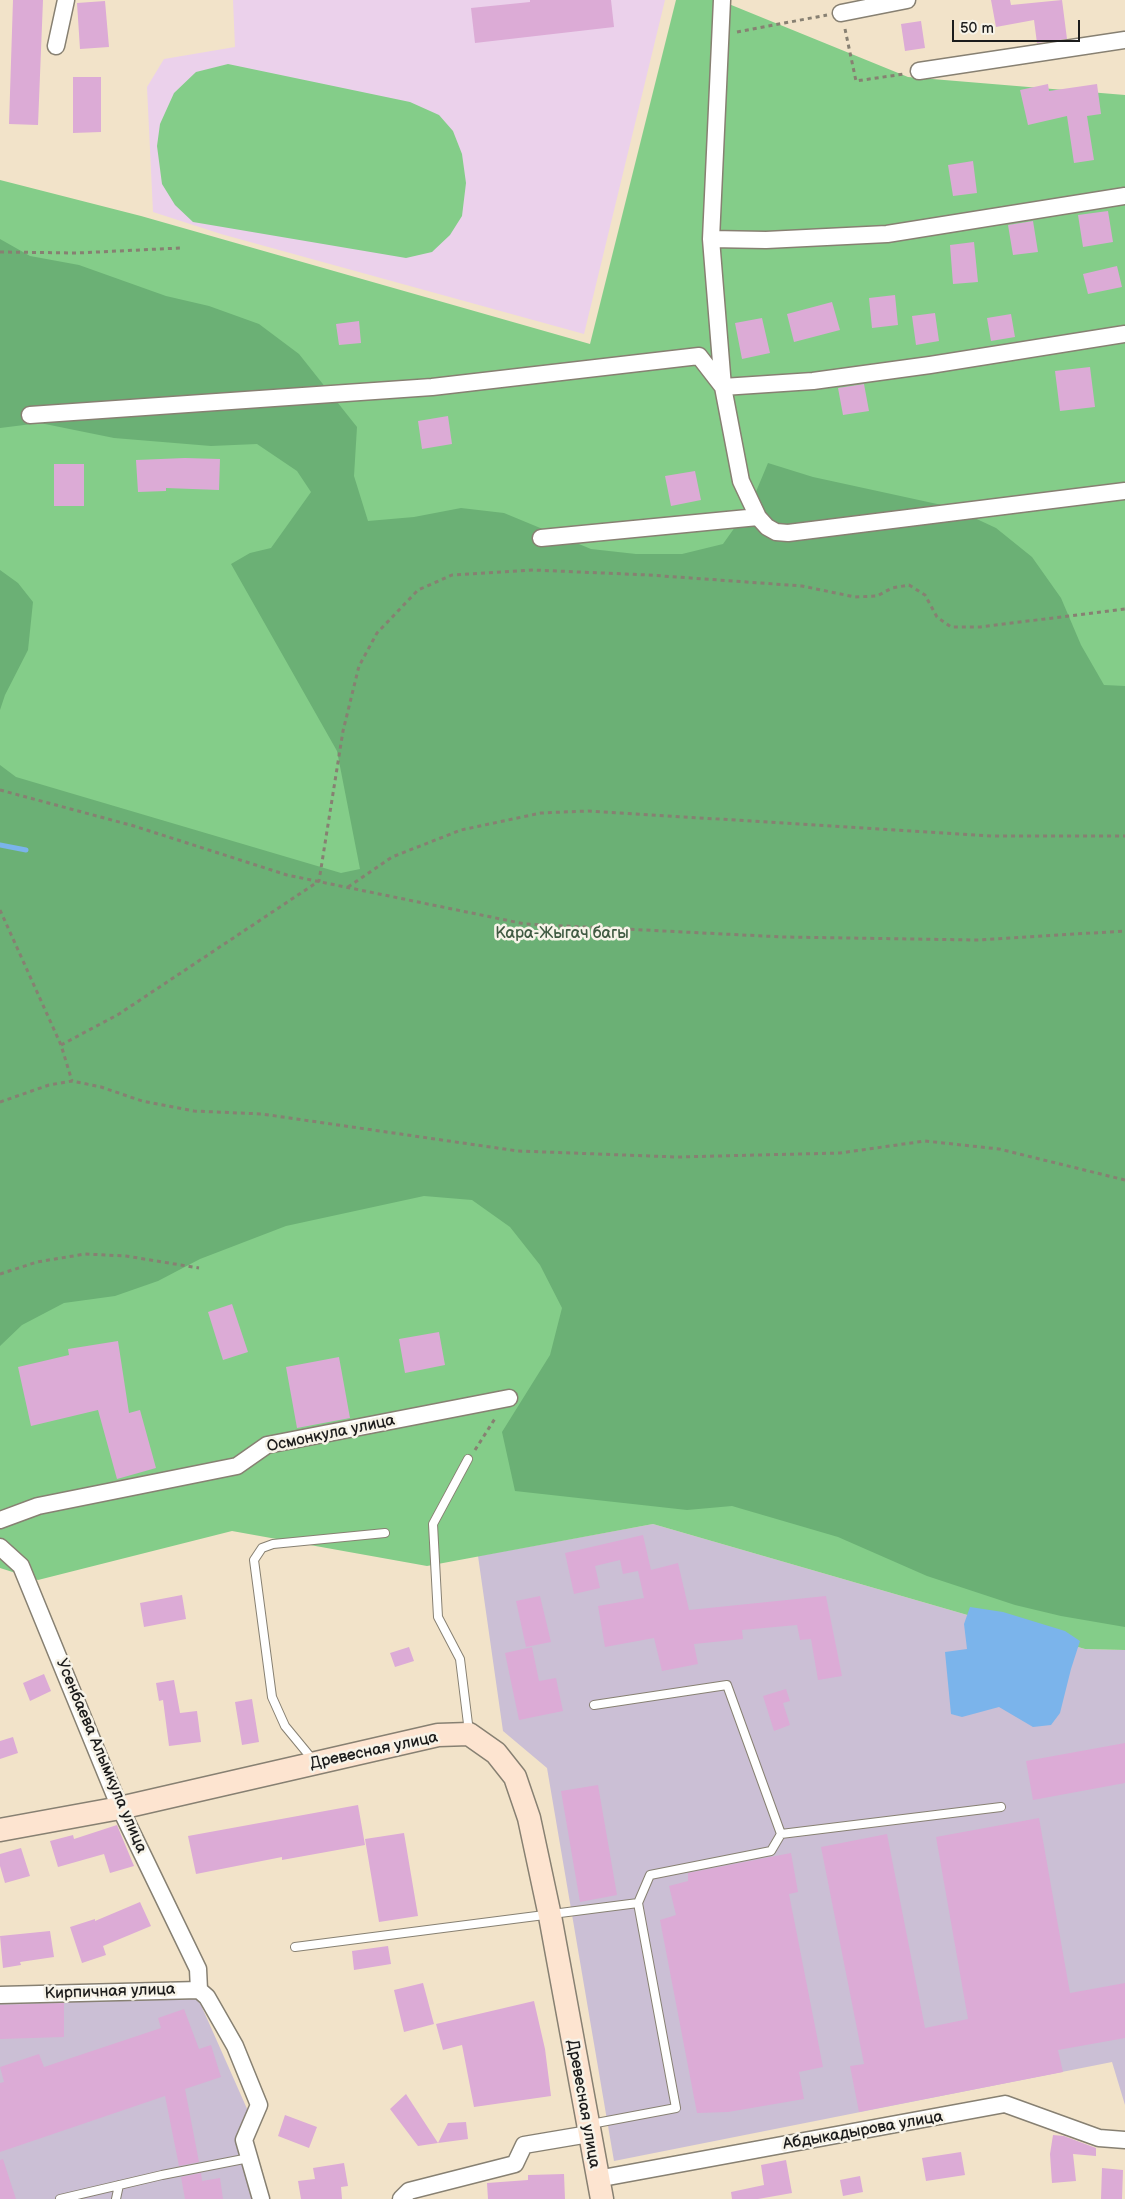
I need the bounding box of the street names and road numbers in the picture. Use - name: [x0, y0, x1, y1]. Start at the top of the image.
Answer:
- street label: Осмонкула улица: [265, 1411, 397, 1457]
- street label: Усенбаева Алымкула улица: [51, 1656, 151, 1856]
- street label: Древесная улица: [308, 1728, 440, 1774]
- street label: Кирпичная улица: [44, 1980, 176, 2004]
- street label: Древесная улица: [562, 2038, 604, 2170]
- street label: Абдыкадырова улица: [781, 2107, 945, 2155]

